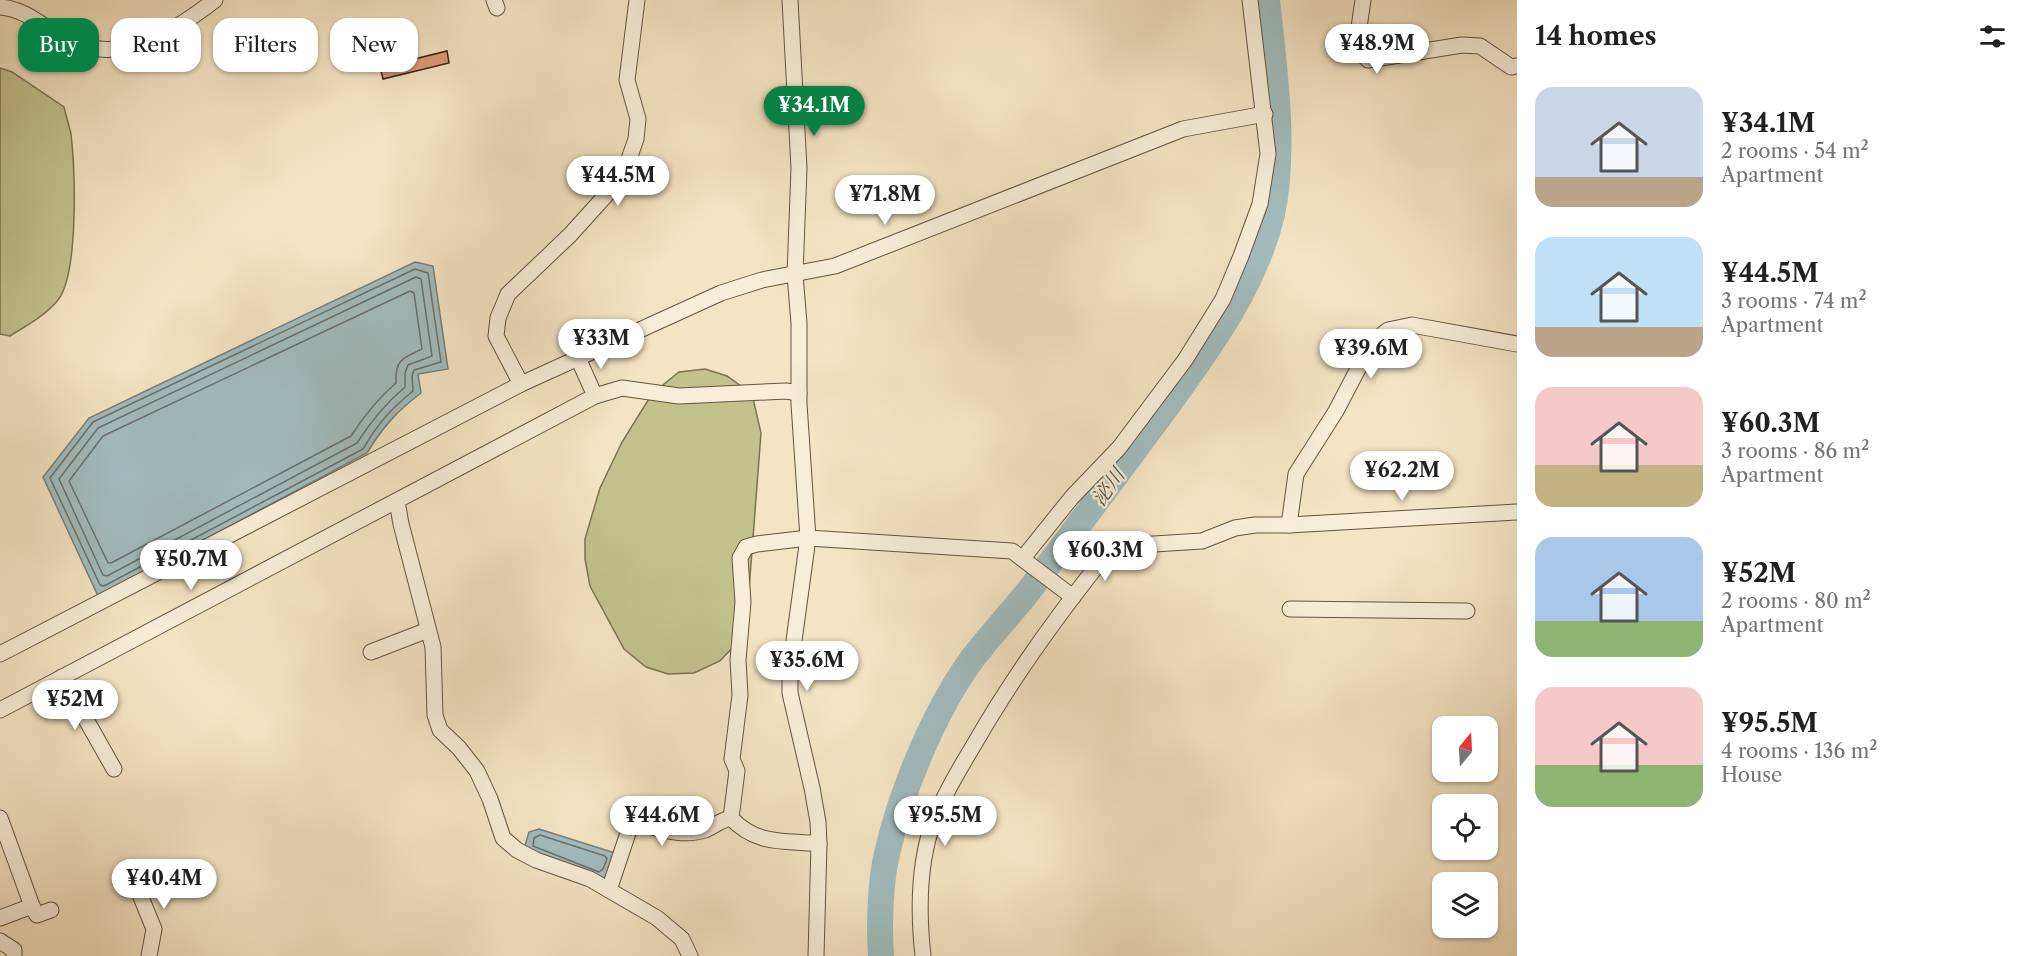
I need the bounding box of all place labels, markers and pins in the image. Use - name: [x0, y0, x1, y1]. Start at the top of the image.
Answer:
- pin: ¥48.9M: [1328, 24, 1426, 75]
- pin: ¥34.1M: [765, 86, 863, 137]
- pin: ¥44.5M: [569, 156, 667, 207]
- pin: ¥71.8M: [836, 175, 934, 226]
- pin: ¥33M: [565, 319, 637, 370]
- pin: ¥39.6M: [1322, 329, 1420, 380]
- pin: ¥62.2M: [1353, 451, 1451, 502]
- pin: ¥60.3M: [1056, 531, 1154, 582]
- pin: ¥50.7M: [142, 540, 240, 591]
- pin: ¥35.6M: [758, 641, 856, 692]
- pin: ¥52M: [39, 680, 111, 731]
- pin: ¥44.6M: [613, 796, 711, 847]
- pin: ¥95.5M: [896, 796, 994, 847]
- pin: ¥40.4M: [115, 859, 213, 910]

